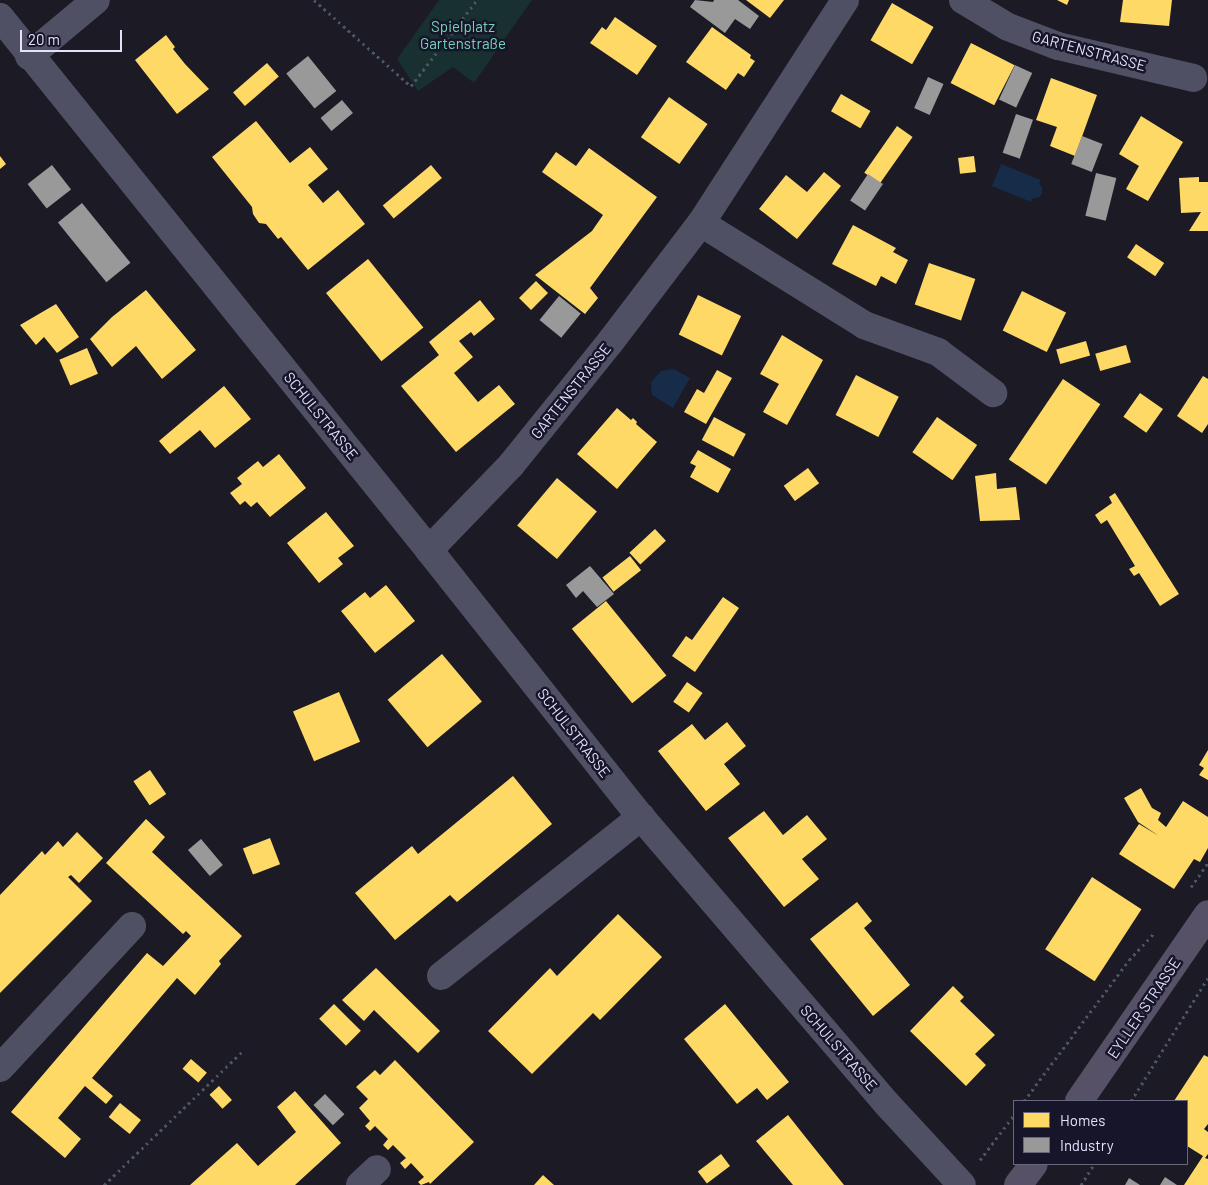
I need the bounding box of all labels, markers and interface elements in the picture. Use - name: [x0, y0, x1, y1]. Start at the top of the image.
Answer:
- park label: Spielplatz Gartenstraße: [420, 17, 506, 52]
- scale bar: [22, 20, 125, 52]
- street label: GARTENSTRASSE: [1030, 27, 1148, 75]
- text: 20 m: [28, 30, 60, 48]
- street label: GARTENSTRASSE: [527, 340, 615, 442]
- street label: SCHULSTRASSE: [280, 368, 362, 464]
- street label: SCHULSTRASSE: [534, 685, 614, 781]
- street label: EYLLER STRASSE: [1104, 954, 1184, 1062]
- street label: SCHULSTRASSE: [797, 1001, 881, 1095]
- legend: [1013, 1100, 1188, 1165]
- text: Homes: [1060, 1111, 1105, 1129]
- text: Industry: [1060, 1136, 1114, 1154]

